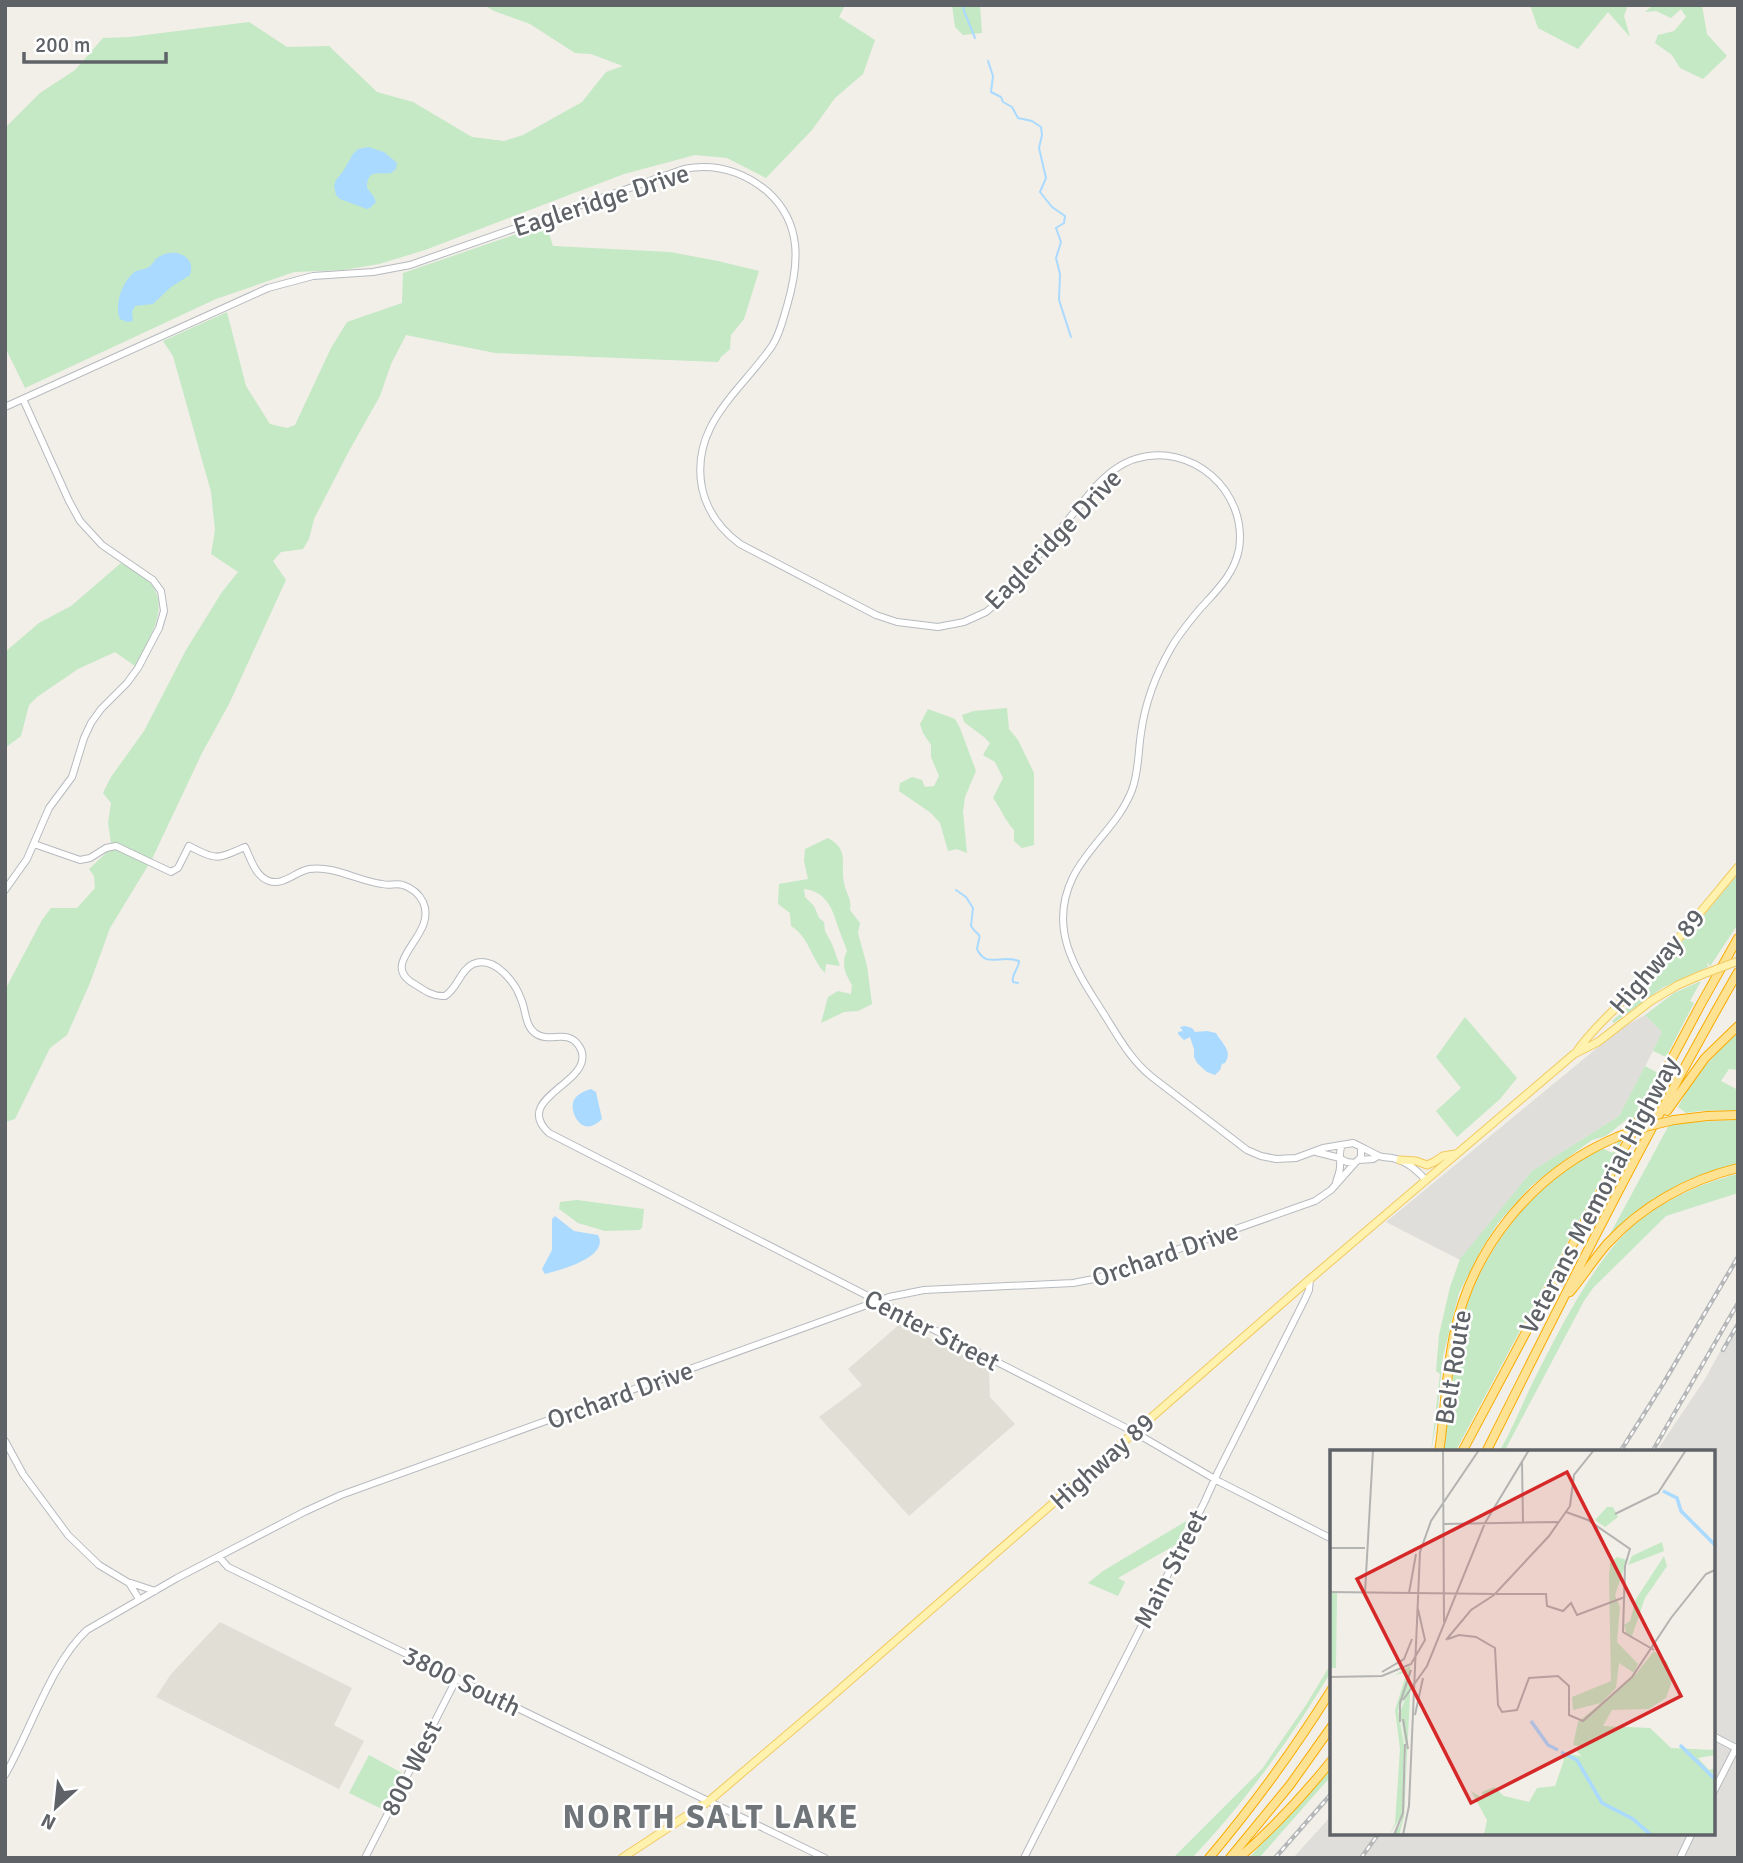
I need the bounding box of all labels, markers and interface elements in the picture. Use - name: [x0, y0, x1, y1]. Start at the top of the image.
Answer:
- scale bar: [24, 21, 166, 65]
- text: 200 m: [35, 32, 90, 58]
- street label: Eagleridge Drive: [509, 157, 693, 244]
- street label: Eagleridge Drive: [979, 463, 1129, 617]
- street label: Highway 89: [1603, 902, 1712, 1021]
- street label: Veterans Memorial Highway: [1513, 1051, 1687, 1340]
- street label: Orchard Drive: [1088, 1215, 1243, 1295]
- street label: Center Street: [859, 1283, 1005, 1379]
- street label: Belt Route: [1429, 1308, 1479, 1427]
- street label: Orchard Drive: [543, 1355, 698, 1437]
- street label: Highway 89: [1044, 1407, 1161, 1517]
- inset map: [1330, 1450, 1715, 1835]
- street label: Main Street: [1127, 1505, 1214, 1634]
- street label: 3800 South: [397, 1640, 526, 1724]
- street label: 800 West: [374, 1716, 449, 1821]
- north arrow: [21, 1772, 91, 1842]
- district label: NORTH SALT LAKE: [563, 1797, 859, 1838]
- text: N: [37, 1808, 60, 1835]

